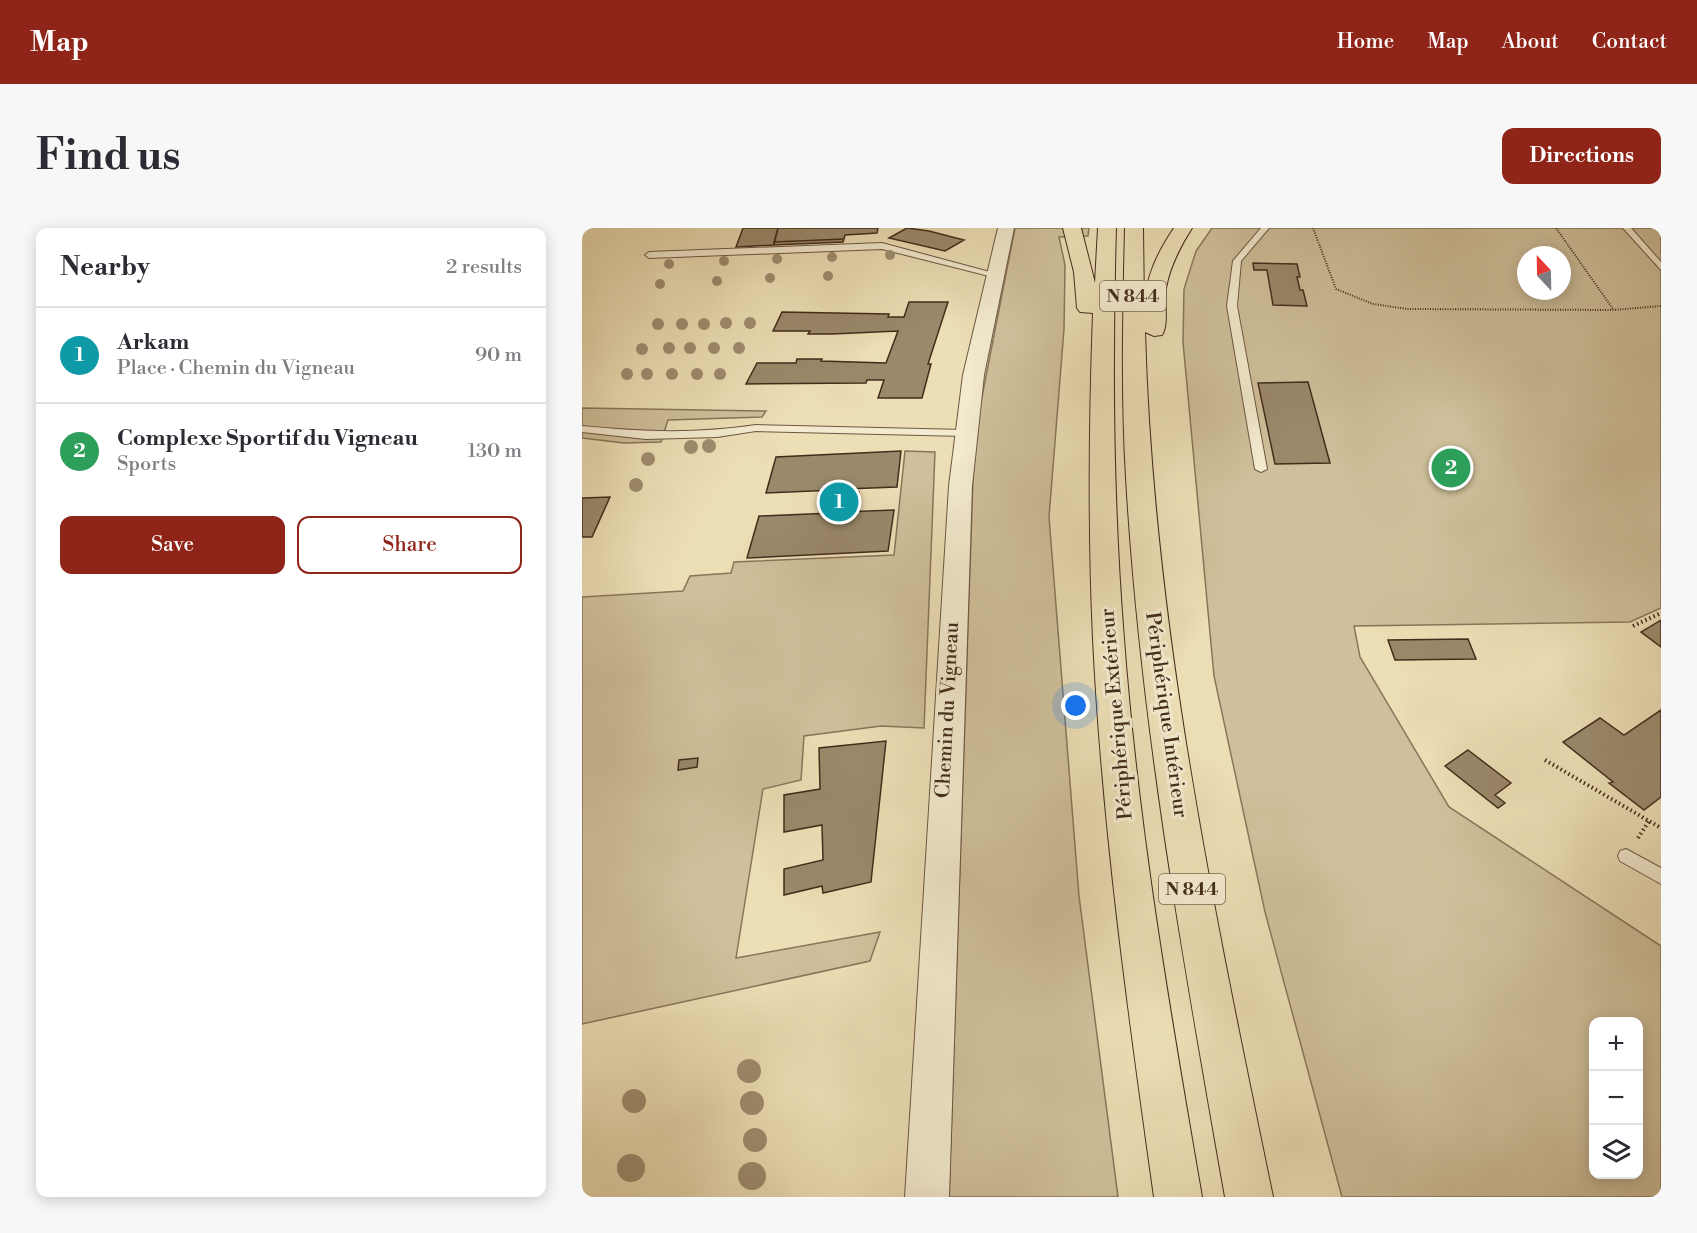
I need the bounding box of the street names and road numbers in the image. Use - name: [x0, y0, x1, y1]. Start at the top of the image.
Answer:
- road number: N 844: [1100, 281, 1166, 311]
- street label: Périphérique Extérieur: [1095, 607, 1139, 821]
- street label: Périphérique Intérieur: [1139, 610, 1193, 820]
- street label: Chemin du Vigneau: [931, 621, 965, 799]
- road number: N 844: [1159, 874, 1225, 904]

